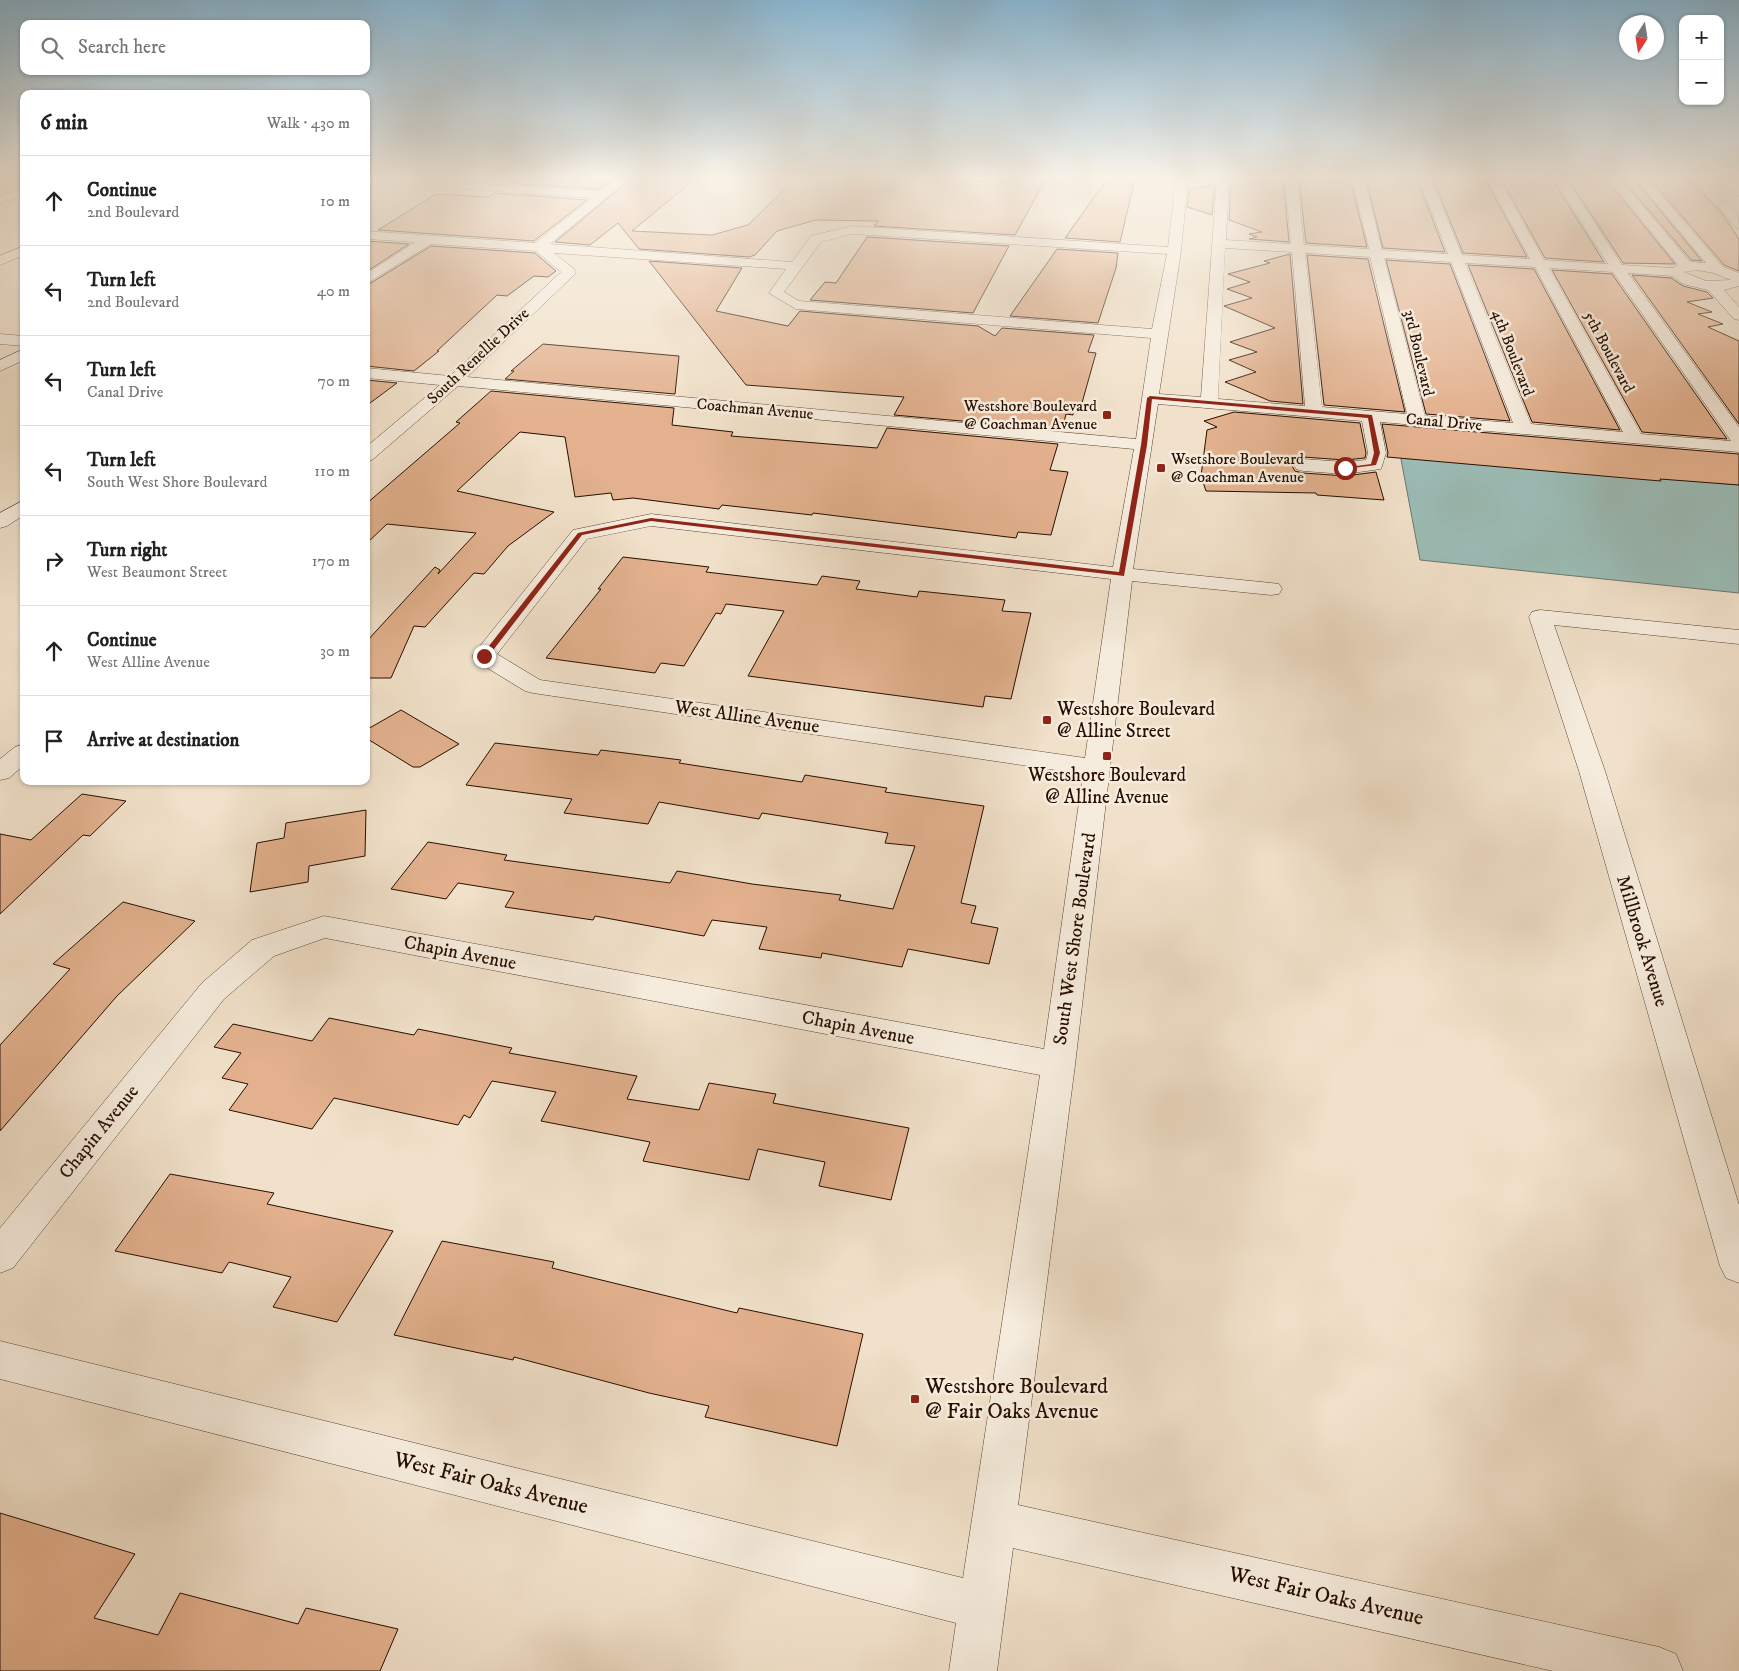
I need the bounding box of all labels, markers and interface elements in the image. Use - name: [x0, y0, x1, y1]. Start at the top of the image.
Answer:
- north arrow: [1619, 15, 1664, 60]
- map controls: [1679, 15, 1724, 105]
- button: +: [1679, 15, 1724, 60]
- search box: [20, 20, 370, 75]
- icon: search: [38, 34, 66, 62]
- text: Search here: [78, 36, 166, 59]
- button: −: [1679, 60, 1724, 105]
- text: 6 min: [40, 110, 88, 136]
- text: Walk · 430 m: [267, 113, 350, 133]
- text: Continue: [87, 179, 157, 202]
- icon: ahead: [40, 187, 68, 215]
- text: 10 m: [320, 191, 350, 211]
- text: 2nd Boulevard: [87, 202, 179, 222]
- text: Turn left: [87, 269, 156, 292]
- icon: left: [40, 277, 68, 305]
- text: 40 m: [317, 281, 350, 301]
- text: 2nd Boulevard: [87, 292, 179, 312]
- street label: South Renellie Drive: [423, 303, 534, 408]
- street label: 4th Boulevard: [1487, 307, 1539, 399]
- street label: 3rd Boulevard: [1399, 308, 1439, 398]
- street label: 5th Boulevard: [1579, 308, 1639, 396]
- text: Turn left: [87, 359, 156, 382]
- icon: left: [40, 367, 68, 395]
- text: 70 m: [318, 371, 350, 391]
- text: Canal Drive: [87, 382, 163, 402]
- street label: Coachman Avenue: [696, 394, 815, 424]
- place label: Westshore Boulevard @ Coachman Avenue: [963, 396, 1097, 434]
- marker: Westshore Boulevard @ Coachman Avenue: [1101, 409, 1113, 421]
- street label: Canal Drive: [1405, 409, 1483, 435]
- text: Turn left: [87, 449, 156, 472]
- place label: Wsetshore Boulevard @ Coachman Avenue: [1170, 449, 1304, 487]
- icon: left: [40, 457, 68, 485]
- route start: [1334, 457, 1357, 480]
- text: 110 m: [314, 461, 350, 481]
- marker: Wsetshore Boulevard @ Coachman Avenue: [1155, 462, 1167, 474]
- text: South West Shore Boulevard: [87, 472, 267, 492]
- text: Turn right: [87, 539, 167, 562]
- icon: right: [40, 547, 68, 575]
- text: 170 m: [312, 551, 350, 571]
- text: West Beaumont Street: [87, 562, 227, 582]
- text: Continue: [87, 629, 157, 652]
- icon: ahead: [40, 637, 68, 665]
- text: 30 m: [320, 641, 350, 661]
- route end: [473, 645, 496, 668]
- text: West Alline Avenue: [87, 652, 210, 672]
- street label: West Alline Avenue: [672, 695, 821, 739]
- place label: Westshore Boulevard @ Alline Street: [1056, 698, 1216, 743]
- marker: Westshore Boulevard @ Alline Street: [1041, 714, 1053, 726]
- icon: arrive: [40, 727, 68, 755]
- text: Arrive at destination: [87, 729, 239, 752]
- marker: Westshore Boulevard @ Alline Avenue: [1101, 750, 1113, 762]
- place label: Westshore Boulevard @ Alline Avenue: [1027, 764, 1187, 809]
- street label: South West Shore Boulevard: [1049, 831, 1101, 1047]
- street label: Millbrook Avenue: [1611, 872, 1673, 1010]
- street label: Chapin Avenue: [402, 931, 518, 975]
- street label: Chapin Avenue: [800, 1006, 916, 1050]
- street label: Chapin Avenue: [54, 1080, 144, 1183]
- place label: Westshore Boulevard @ Fair Oaks Avenue: [924, 1373, 1108, 1425]
- marker: Westshore Boulevard @ Fair Oaks Avenue: [909, 1393, 921, 1405]
- street label: West Fair Oaks Avenue: [390, 1446, 591, 1520]
- street label: West Fair Oaks Avenue: [1225, 1560, 1426, 1632]

